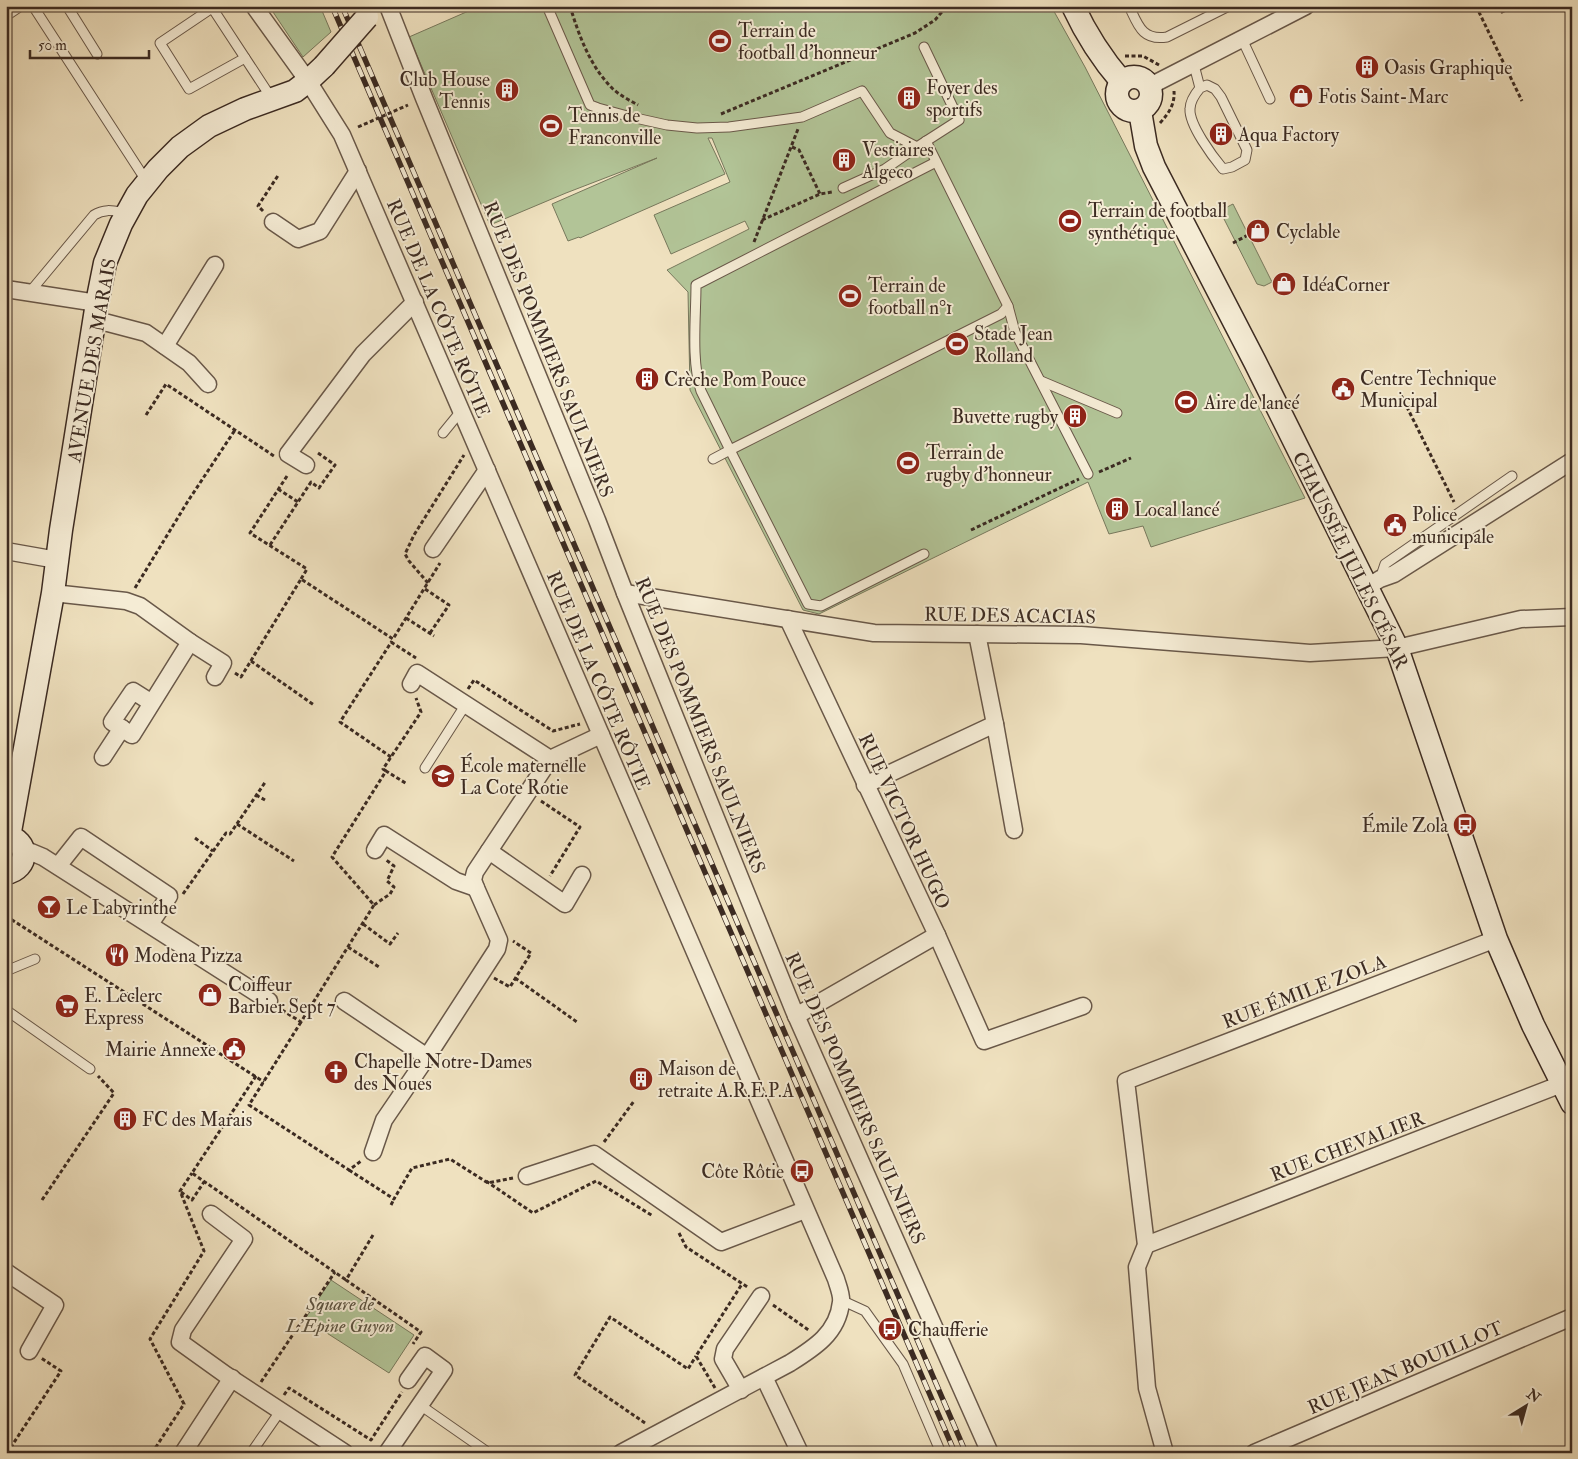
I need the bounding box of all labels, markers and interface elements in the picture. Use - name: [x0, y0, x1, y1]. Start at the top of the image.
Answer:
- place label: Terrain de football d'honneur: [738, 19, 877, 65]
- scale bar: [30, 28, 149, 60]
- sports icon: Terrain de football d'honneur: [707, 28, 733, 54]
- text: 50 m: [38, 36, 67, 55]
- building icon: Oasis Graphique: [1354, 54, 1380, 80]
- place label: Oasis Graphique: [1384, 56, 1512, 81]
- place label: Club House Tennis: [399, 68, 490, 114]
- place label: Foyer des sportifs: [926, 76, 998, 123]
- building icon: Club House Tennis: [494, 77, 520, 103]
- shop icon: Fotis Saint-Marc: [1288, 83, 1314, 109]
- building icon: Foyer des sportifs: [896, 85, 922, 111]
- place label: Fotis Saint-Marc: [1318, 85, 1449, 109]
- place label: Tennis de Franconville: [568, 104, 661, 150]
- sports icon: Tennis de Franconville: [538, 113, 564, 139]
- building icon: Aqua Factory: [1208, 121, 1234, 147]
- place label: Aqua Factory: [1237, 123, 1340, 147]
- place label: Vestiaires Algeco: [861, 138, 934, 184]
- building icon: Vestiaires Algeco: [831, 147, 857, 173]
- street label: RUE DE LA CÔTE RÔTIE: [381, 195, 497, 422]
- street label: RUE DES POMMIERS SAULNIERS: [478, 198, 619, 501]
- place label: Terrain de football synthétique: [1088, 199, 1227, 245]
- sports icon: Terrain de football synthétique: [1057, 208, 1083, 234]
- shop icon: Cyclable: [1245, 218, 1271, 244]
- place label: Cyclable: [1276, 220, 1340, 244]
- street label: AVENUE DES MARAIS: [62, 256, 122, 465]
- shop icon: IdéaCorner: [1271, 271, 1297, 297]
- place label: IdéaCorner: [1302, 273, 1390, 297]
- place label: Terrain de football n°1: [868, 274, 953, 320]
- sports icon: Terrain de football n°1: [837, 283, 863, 309]
- place label: Stade Jean Rolland: [974, 322, 1053, 368]
- sports icon: Stade Jean Rolland: [944, 331, 970, 357]
- building icon: Crèche Pom Pouce: [634, 366, 660, 392]
- place label: Centre Technique Municipal: [1360, 367, 1496, 414]
- place label: Crèche Pom Pouce: [664, 368, 806, 392]
- public building icon: Centre Technique Municipal: [1330, 376, 1356, 402]
- sports icon: Aire de lancé: [1173, 389, 1199, 415]
- place label: Aire de lancé: [1203, 391, 1299, 415]
- building icon: Buvette rugby: [1062, 403, 1088, 429]
- place label: Buvette rugby: [952, 405, 1059, 429]
- place label: Terrain de rugby d'honneur: [926, 441, 1052, 487]
- street label: CHAUSSÉE JULES CÉSAR: [1287, 447, 1415, 673]
- sports icon: Terrain de rugby d'honneur: [895, 450, 921, 476]
- building icon: Local lancé: [1104, 496, 1130, 522]
- place label: Local lancé: [1134, 498, 1219, 522]
- place label: Police municipale: [1412, 503, 1494, 550]
- public building icon: Police municipale: [1382, 512, 1408, 538]
- street label: RUE DE LA CÔTE RÔTIE: [541, 567, 657, 794]
- street label: RUE DES POMMIERS SAULNIERS: [630, 574, 771, 877]
- street label: RUE DES ACACIAS: [924, 603, 1096, 629]
- street label: RUE VICTOR HUGO: [853, 730, 955, 913]
- place label: École maternelle La Cote Rotie: [460, 752, 586, 800]
- school or university icon: École maternelle La Cote Rotie: [430, 763, 456, 789]
- place label: Émile Zola: [1362, 812, 1448, 838]
- bus stop icon: Émile Zola: [1452, 812, 1478, 838]
- bar icon: Le Labyrinthe: [36, 894, 62, 920]
- place label: Le Labyrinthe: [66, 896, 177, 920]
- restaurant icon: Modena Pizza: [104, 942, 130, 968]
- place label: Modena Pizza: [134, 944, 243, 968]
- street label: RUE ÉMILE ZOLA: [1218, 948, 1390, 1034]
- street label: RUE DES POMMIERS SAULNIERS: [780, 949, 931, 1248]
- place label: Coiffeur Barbier Sept 7: [228, 973, 336, 1020]
- shop icon: Coiffeur Barbier Sept 7: [197, 982, 223, 1008]
- place label: E. Leclerc Express: [84, 984, 162, 1031]
- supermarket icon: E. Leclerc Express: [54, 993, 80, 1019]
- public building icon: Mairie Annexe: [221, 1036, 247, 1062]
- place label: Mairie Annexe: [105, 1038, 216, 1062]
- place label: Chapelle Notre-Dames des Noues: [354, 1050, 532, 1096]
- place label: Maison de retraite A.R.E.P.A: [658, 1057, 794, 1103]
- church icon: Chapelle Notre-Dames des Noues: [323, 1059, 349, 1085]
- building icon: Maison de retraite A.R.E.P.A: [628, 1066, 654, 1092]
- building icon: FC des Marais: [112, 1106, 138, 1132]
- street label: RUE CHEVALIER: [1267, 1106, 1428, 1187]
- place label: FC des Marais: [142, 1108, 252, 1132]
- bus stop icon: Côte Rôtie: [789, 1158, 815, 1184]
- place label: Côte Rôtie: [701, 1160, 784, 1184]
- park label: Square de L'Epine Guyon: [285, 1292, 394, 1338]
- bus stop icon: Chaufferie: [877, 1316, 903, 1342]
- street label: RUE JEAN BOUILLOT: [1304, 1316, 1507, 1420]
- place label: Chaufferie: [908, 1318, 988, 1342]
- north arrow: [1500, 1382, 1550, 1432]
- text: N: [1523, 1385, 1544, 1407]

